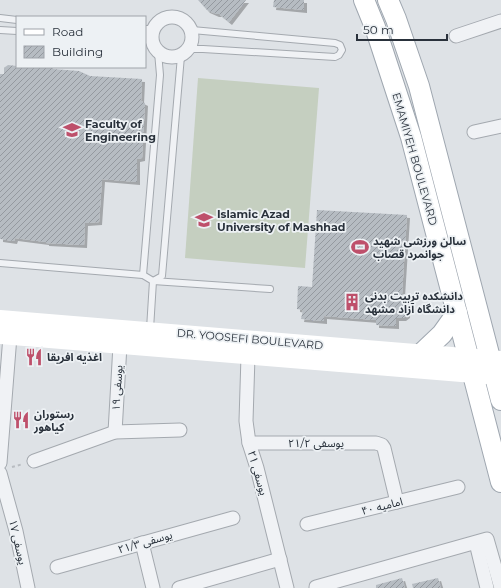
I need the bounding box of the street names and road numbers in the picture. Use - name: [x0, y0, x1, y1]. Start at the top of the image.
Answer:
- street label: EMAMIYEH BOULEVARD: [389, 91, 441, 227]
- street label: DR. YOOSEFI BOULEVARD: [176, 326, 324, 352]
- street label: یوسفی ۱۹: [108, 365, 126, 411]
- street label: یوسفی ۲۱/۲: [288, 436, 344, 450]
- street label: یوسفی ۲۱: [245, 449, 271, 497]
- street label: امامیه ۴۰: [360, 494, 404, 518]
- street label: یوسفی ۱۷: [6, 518, 30, 566]
- street label: یوسفی ۲۱/۳: [116, 528, 174, 557]

